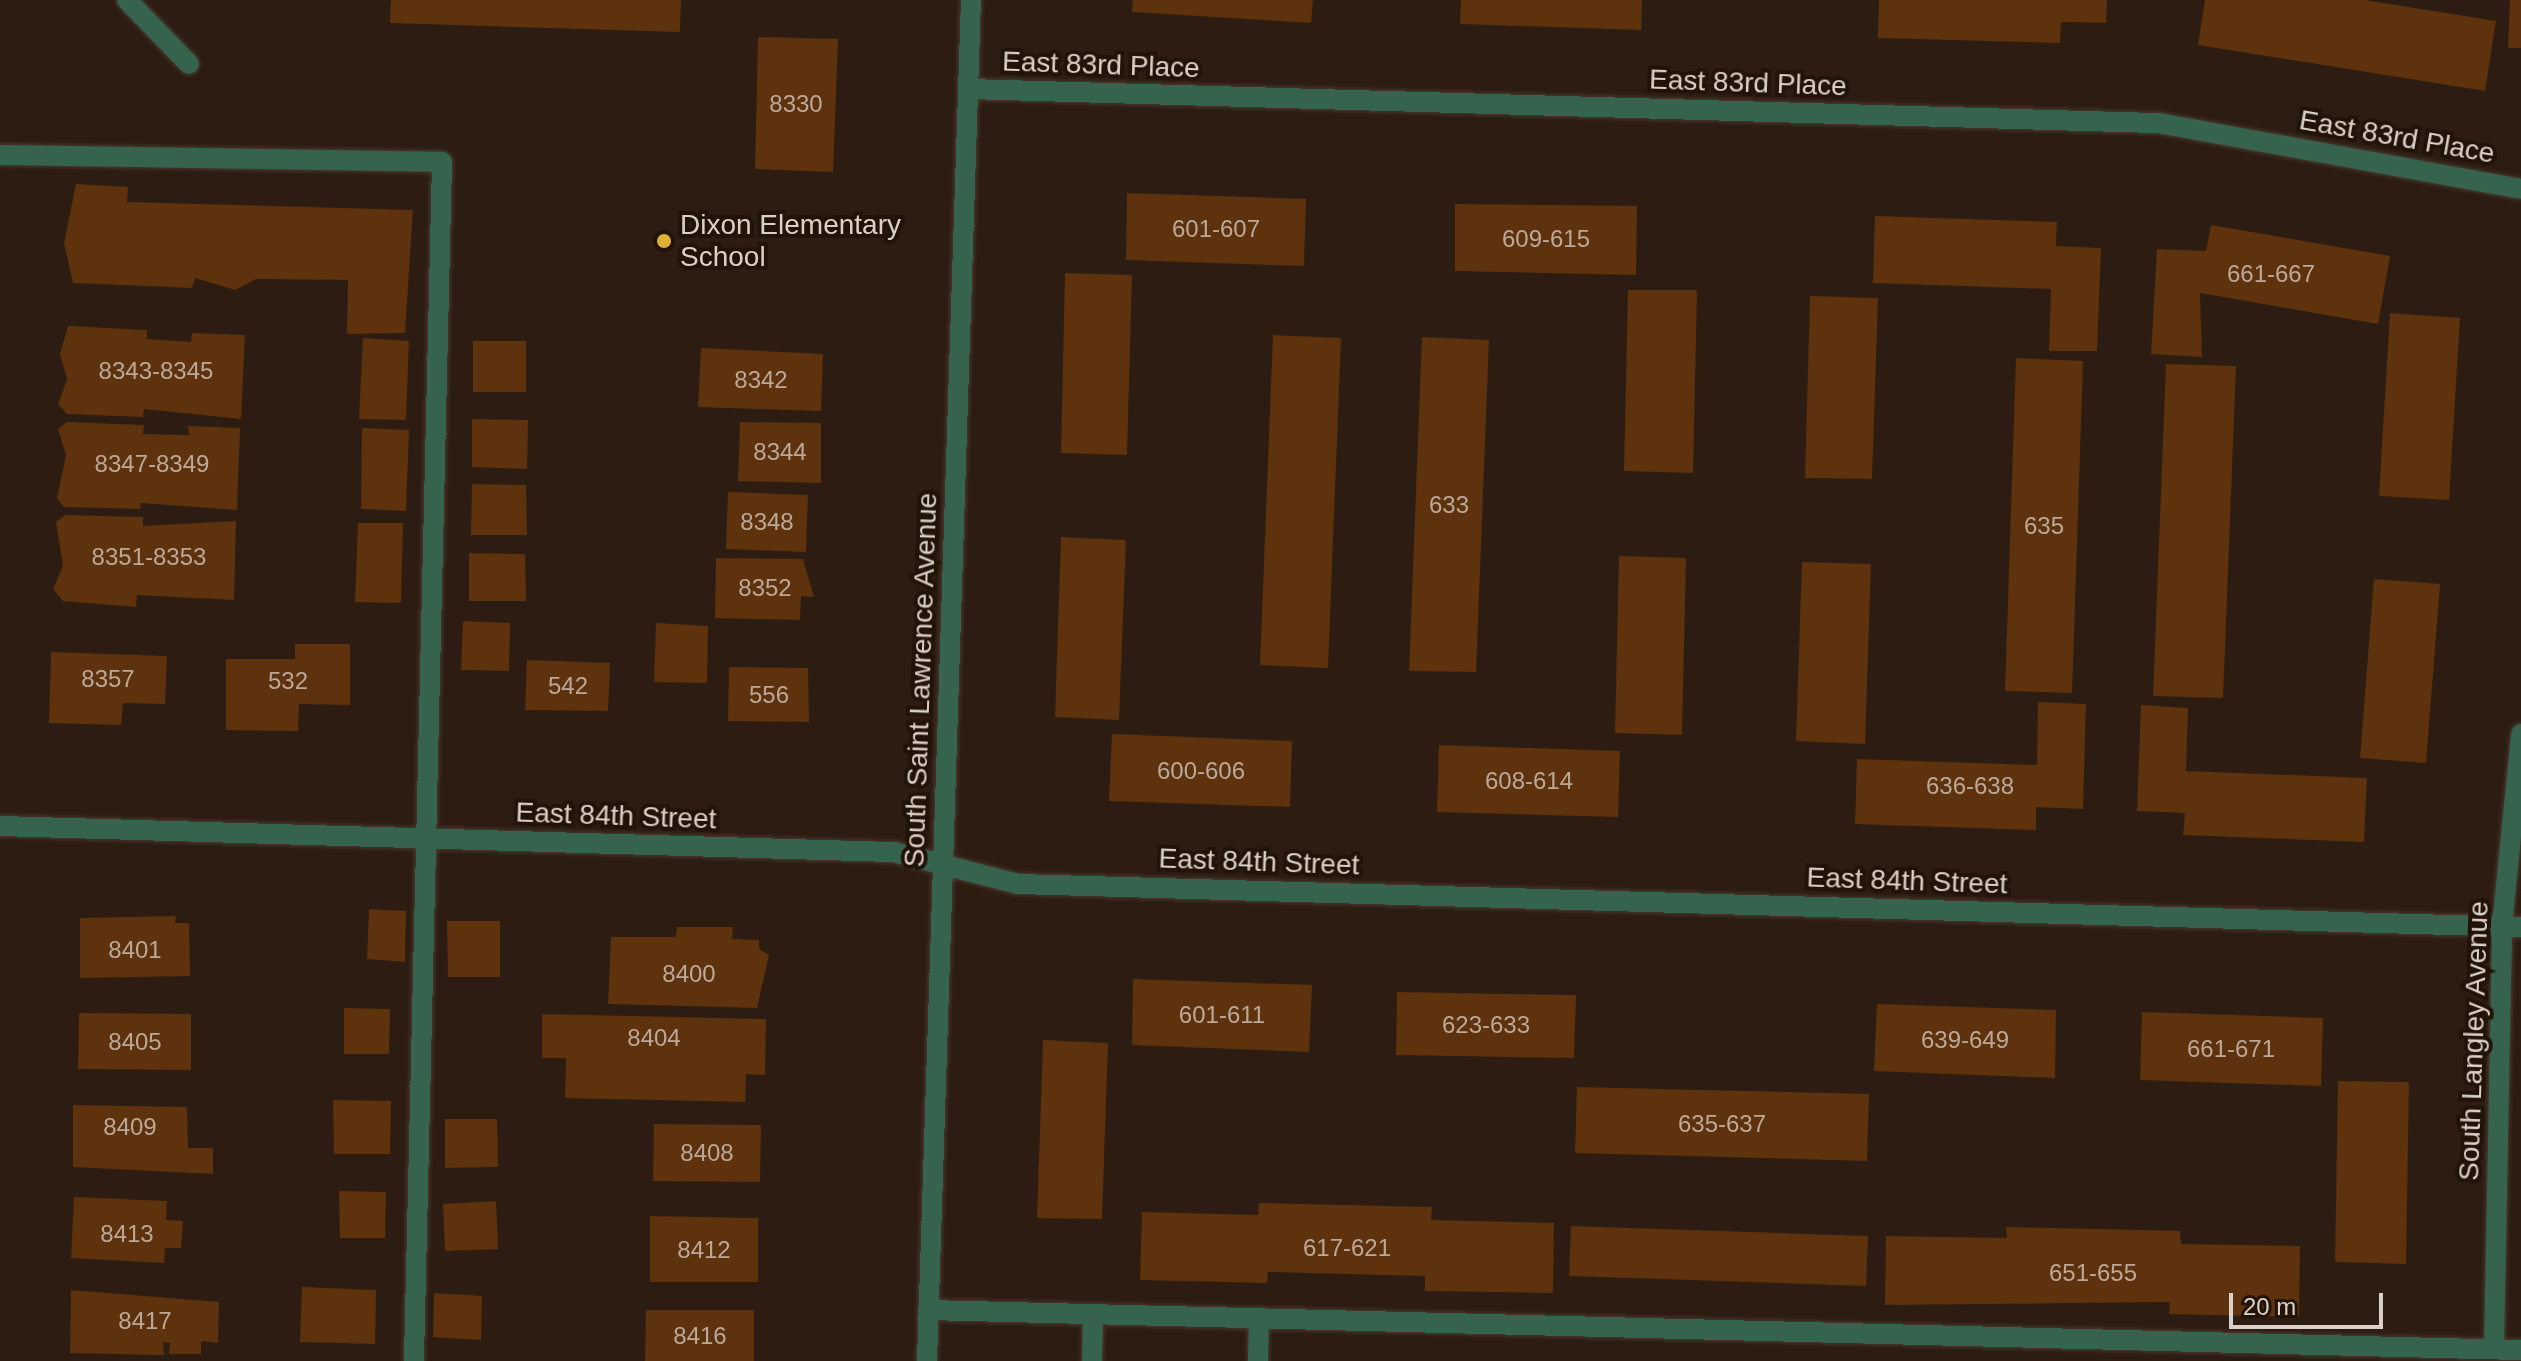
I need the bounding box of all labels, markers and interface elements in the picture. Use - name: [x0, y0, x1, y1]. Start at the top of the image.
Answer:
- street label: East 83rd Place: [1002, 45, 1200, 85]
- street label: East 83rd Place: [1649, 63, 1847, 103]
- house number: 8330: [769, 90, 823, 118]
- street label: East 83rd Place: [2297, 103, 2497, 171]
- place label: Dixon Elementary School: [680, 208, 901, 274]
- house number: 601-607: [1172, 215, 1260, 243]
- house number: 609-615: [1502, 225, 1590, 253]
- marker: Dixon Elementary School: [655, 232, 673, 250]
- house number: 661-667: [2227, 260, 2315, 288]
- house number: 8343-8345: [99, 357, 213, 385]
- house number: 8342: [734, 366, 788, 394]
- house number: 8344: [753, 438, 807, 466]
- house number: 8347-8349: [95, 450, 209, 478]
- street label: South Saint Lawrence Avenue: [898, 491, 944, 869]
- house number: 633: [1429, 491, 1469, 519]
- house number: 8348: [740, 508, 794, 536]
- house number: 635: [2024, 512, 2064, 540]
- house number: 8351-8353: [92, 543, 206, 571]
- house number: 8352: [738, 574, 792, 602]
- house number: 8357: [81, 665, 135, 693]
- house number: 532: [268, 667, 308, 695]
- house number: 542: [548, 672, 588, 700]
- house number: 556: [749, 681, 789, 709]
- house number: 600-606: [1157, 757, 1245, 785]
- house number: 608-614: [1485, 767, 1573, 795]
- house number: 636-638: [1926, 772, 2014, 800]
- street label: East 84th Street: [515, 796, 717, 836]
- street label: East 84th Street: [1158, 842, 1360, 882]
- street label: East 84th Street: [1806, 861, 2008, 901]
- street label: South Langley Avenue: [2452, 900, 2496, 1182]
- house number: 8401: [108, 936, 162, 964]
- house number: 8400: [662, 960, 716, 988]
- house number: 601-611: [1179, 1001, 1265, 1029]
- house number: 623-633: [1442, 1011, 1530, 1039]
- house number: 8404: [627, 1024, 681, 1052]
- house number: 639-649: [1921, 1026, 2009, 1054]
- house number: 8405: [108, 1028, 162, 1056]
- house number: 661-671: [2187, 1035, 2275, 1063]
- house number: 635-637: [1678, 1110, 1766, 1138]
- house number: 8409: [103, 1113, 157, 1141]
- house number: 8408: [680, 1139, 734, 1167]
- house number: 8413: [100, 1220, 154, 1248]
- house number: 617-621: [1303, 1234, 1391, 1262]
- house number: 8412: [677, 1236, 731, 1264]
- house number: 651-655: [2049, 1259, 2137, 1287]
- scale bar: [2233, 1277, 2387, 1327]
- text: 20 m: [2243, 1293, 2296, 1320]
- house number: 8417: [118, 1307, 172, 1335]
- house number: 8416: [673, 1322, 727, 1350]

